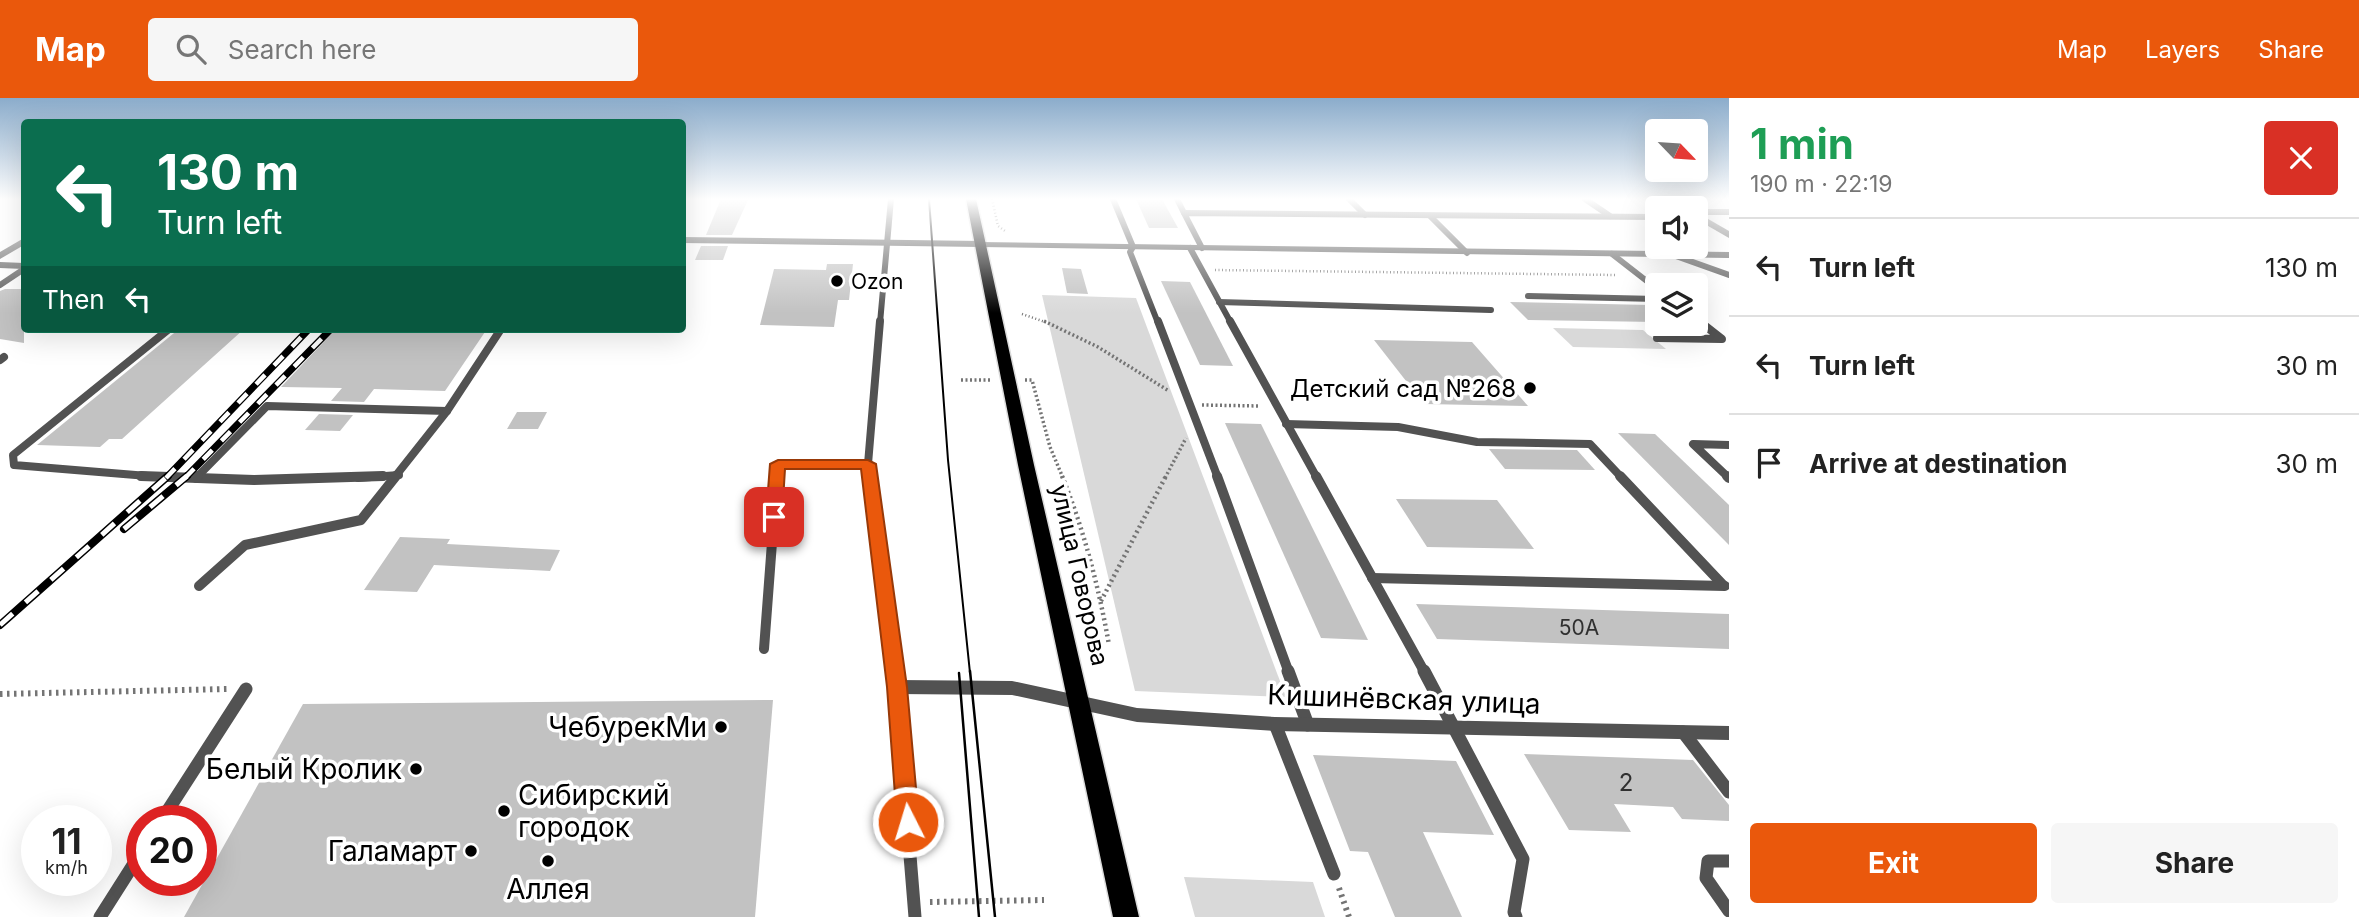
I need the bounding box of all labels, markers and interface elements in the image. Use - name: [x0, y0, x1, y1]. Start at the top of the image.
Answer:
- search box: [148, 18, 638, 81]
- text: Map: [35, 29, 106, 69]
- icon: search: [172, 30, 210, 68]
- text: Search here: [228, 34, 376, 65]
- text: Map: [2057, 35, 2107, 64]
- text: Layers: [2145, 35, 2220, 64]
- text: Share: [2258, 35, 2324, 64]
- text: 1 min: [1750, 118, 1854, 169]
- north arrow: [1645, 119, 1708, 182]
- map controls: [1645, 119, 1708, 336]
- button: close: [2264, 121, 2338, 195]
- text: 130 m: [157, 143, 299, 202]
- icon: left: [42, 147, 133, 238]
- text: 190 m · 22:19: [1750, 170, 1893, 198]
- button: sound: [1645, 196, 1708, 259]
- text: Turn left: [157, 203, 282, 242]
- icon: left: [1750, 248, 1788, 286]
- text: Turn left: [1809, 252, 1915, 283]
- text: 130 m: [2265, 252, 2338, 283]
- place label: Ozon: [851, 269, 903, 294]
- marker: Ozon: [829, 273, 845, 289]
- button: layers: [1645, 273, 1708, 336]
- icon: left: [119, 280, 157, 318]
- text: Then: [42, 284, 105, 315]
- icon: left: [1750, 346, 1788, 384]
- text: Turn left: [1809, 350, 1915, 381]
- text: 30 m: [2275, 350, 2338, 381]
- place label: Детский сад №268: [1290, 374, 1516, 403]
- marker: Детский сад №268: [1522, 380, 1538, 396]
- icon: arrive: [1750, 444, 1788, 482]
- text: Arrive at destination: [1809, 448, 2068, 479]
- text: 30 m: [2275, 448, 2338, 479]
- street label: улица Говорова: [1045, 481, 1115, 669]
- pin: [744, 487, 804, 547]
- icon: arrive: [755, 498, 793, 536]
- house number: 50А: [1559, 615, 1599, 640]
- street label: Кишинёвская улица: [1267, 677, 1541, 721]
- place label: ЧебурекМи: [548, 710, 707, 744]
- marker: ЧебурекМи: [713, 719, 729, 735]
- place label: Белый Кролик: [206, 752, 402, 786]
- marker: Белый Кролик: [408, 761, 424, 777]
- house number: 2: [1619, 768, 1633, 797]
- place label: Сибирский городок: [518, 778, 670, 844]
- position arrow: [871, 785, 945, 859]
- marker: Сибирский городок: [496, 803, 512, 819]
- speed limit sign: 20: [126, 805, 217, 896]
- text: 11: [51, 820, 82, 862]
- button: Exit: [1750, 823, 2037, 903]
- button: Share: [2051, 823, 2338, 903]
- place label: Галамарт: [328, 834, 457, 868]
- marker: Галамарт: [463, 843, 479, 859]
- marker: Аллея: [540, 853, 556, 869]
- text: km/h: [45, 857, 88, 878]
- place label: Аллея: [506, 872, 590, 906]

